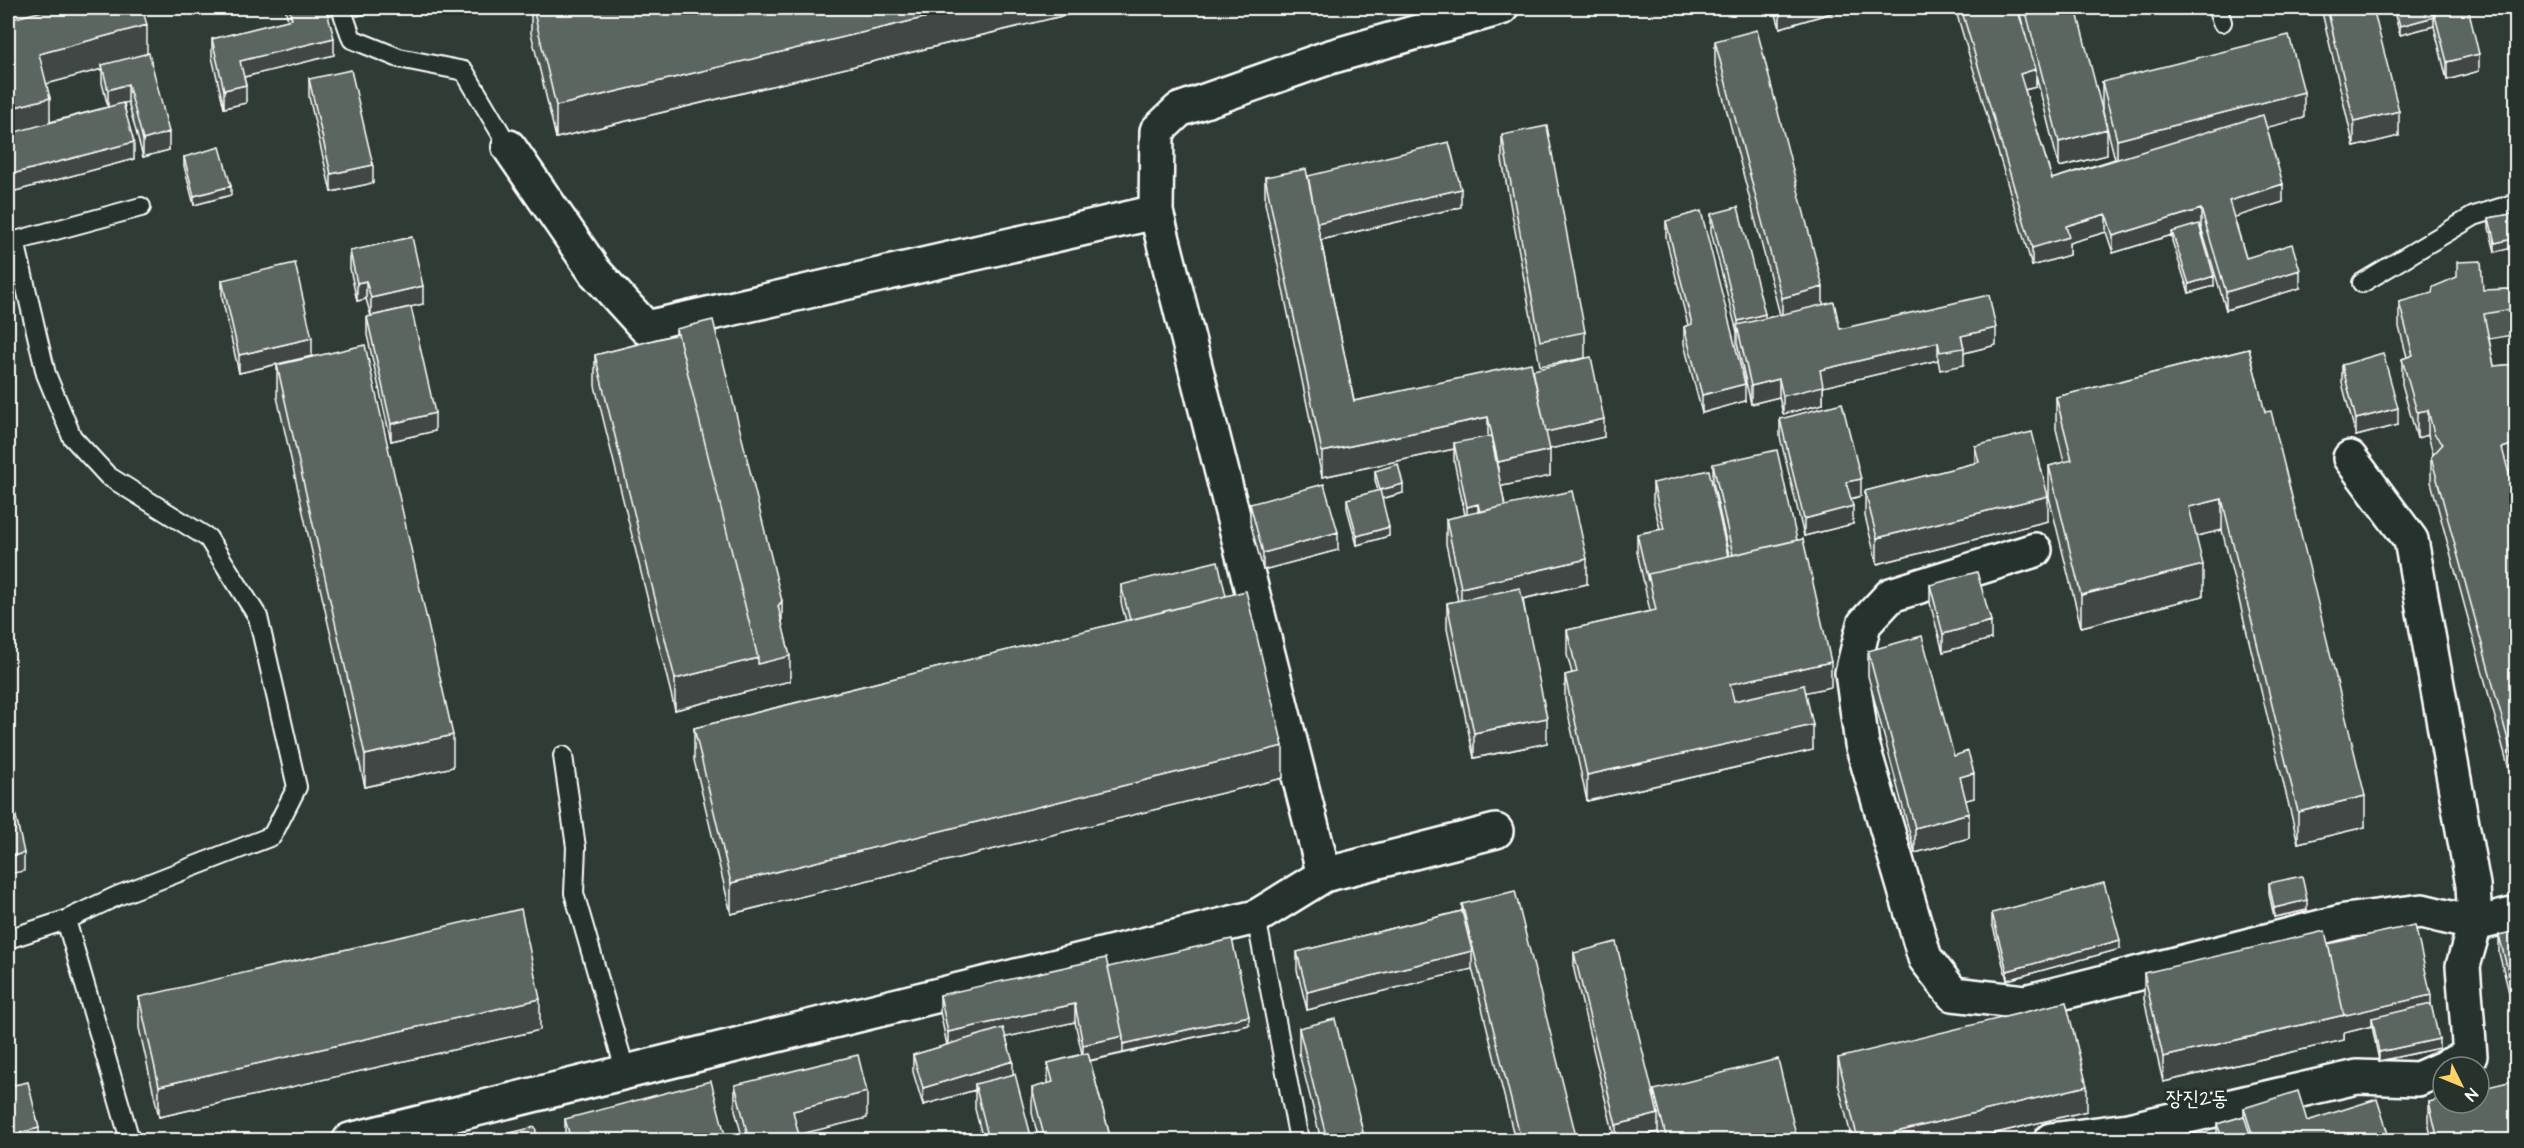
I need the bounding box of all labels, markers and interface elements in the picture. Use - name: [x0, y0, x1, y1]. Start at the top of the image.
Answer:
- north arrow: [2431, 1055, 2491, 1115]
- text: N: [2460, 1083, 2483, 1106]
- district label: 장진2동: [2166, 1084, 2228, 1113]

